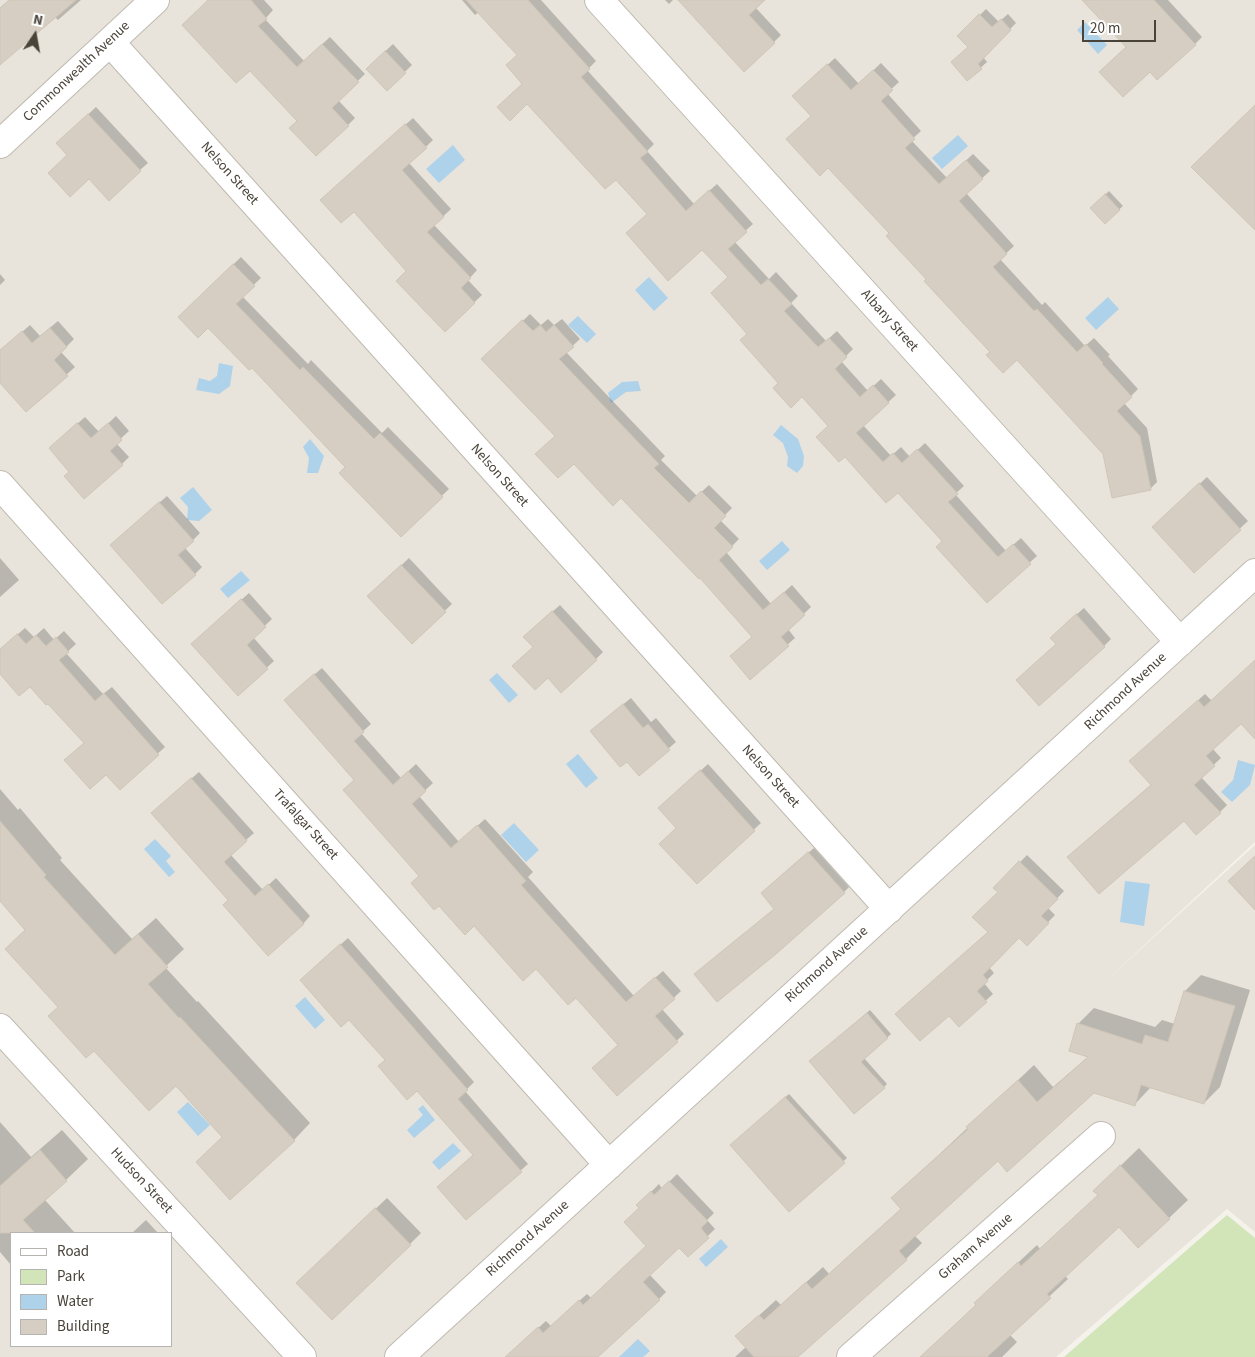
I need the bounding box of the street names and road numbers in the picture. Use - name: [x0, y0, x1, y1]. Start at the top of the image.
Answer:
- street label: Commonwealth Avenue: [20, 18, 134, 126]
- street label: Nelson Street: [196, 139, 262, 209]
- street label: Albany Street: [857, 286, 921, 356]
- street label: Nelson Street: [466, 441, 532, 511]
- street label: Richmond Avenue: [1082, 650, 1170, 734]
- street label: Nelson Street: [737, 742, 803, 812]
- street label: Trafalgar Street: [269, 786, 341, 864]
- street label: Richmond Avenue: [782, 923, 872, 1007]
- street label: Hudson Street: [106, 1145, 176, 1217]
- street label: Richmond Avenue: [483, 1197, 573, 1281]
- street label: Graham Avenue: [936, 1210, 1016, 1284]

